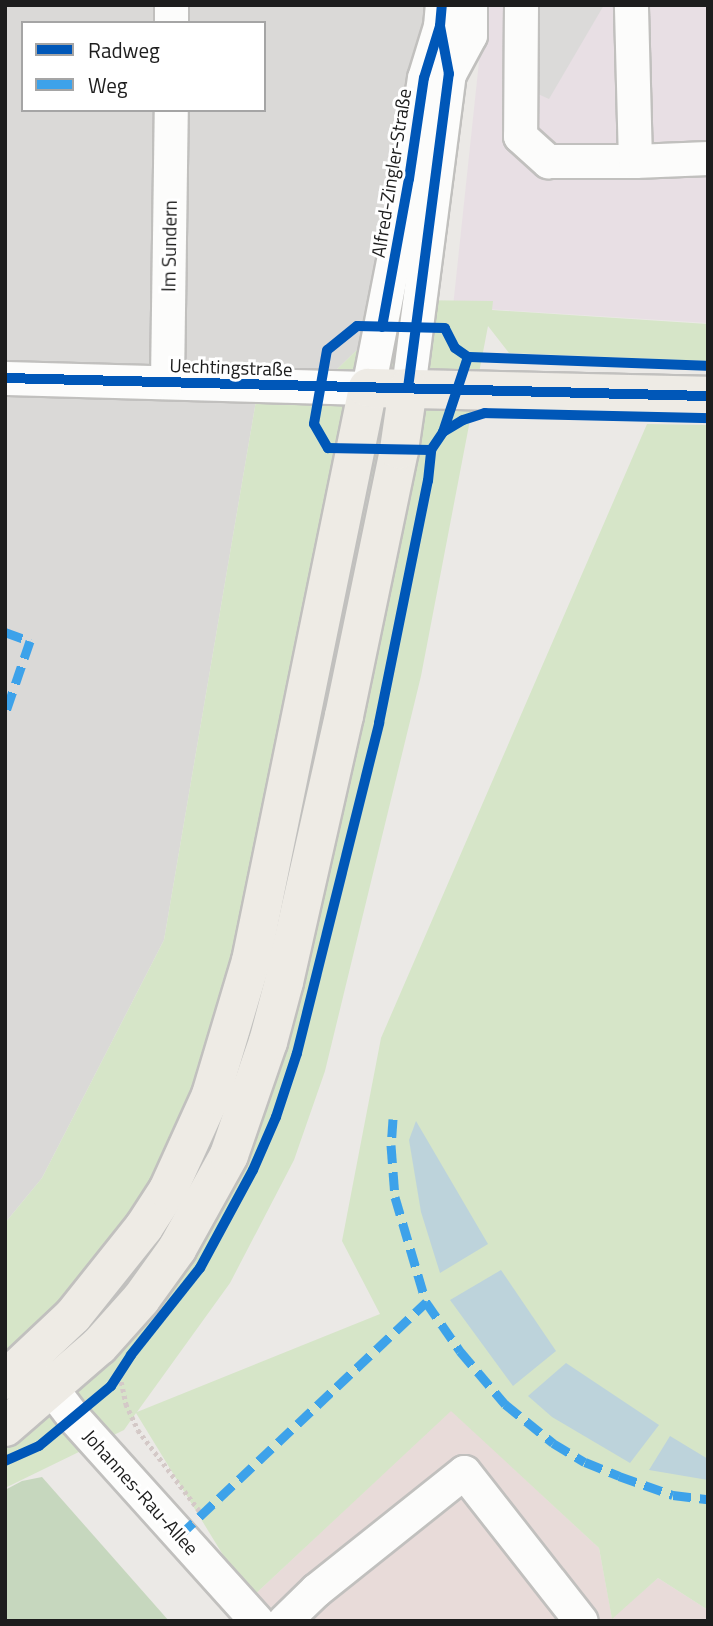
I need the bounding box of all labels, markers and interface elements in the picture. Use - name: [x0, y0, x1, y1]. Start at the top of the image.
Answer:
- legend: [21, 21, 266, 112]
- text: Radweg: [88, 34, 160, 66]
- text: Weg: [88, 69, 128, 101]
- street label: Alfred-Zingler-Straße: [366, 87, 416, 259]
- street label: Im Sundern: [157, 200, 181, 292]
- street label: Uechtingstraße: [169, 353, 293, 381]
- street label: Johannes-Rau-Allee: [79, 1425, 203, 1559]

